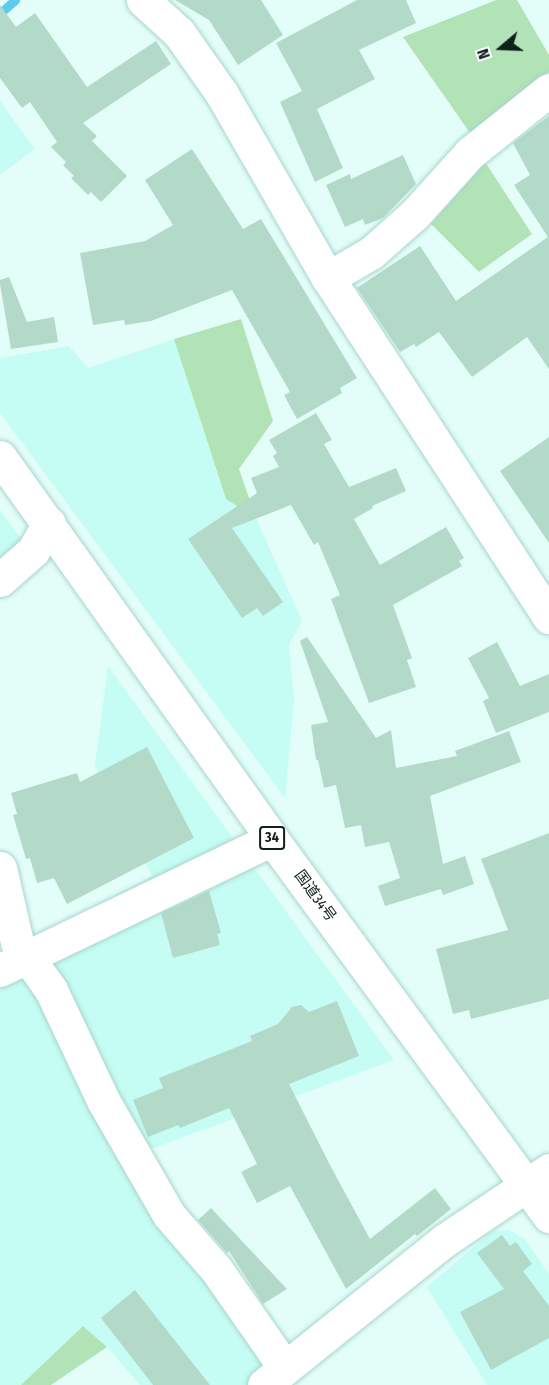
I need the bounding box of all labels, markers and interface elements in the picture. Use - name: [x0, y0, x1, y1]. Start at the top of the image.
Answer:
- north arrow: [471, 18, 531, 78]
- text: N: [473, 46, 494, 62]
- road number: 34: [258, 827, 286, 849]
- street label: 国道34号: [290, 867, 340, 925]

